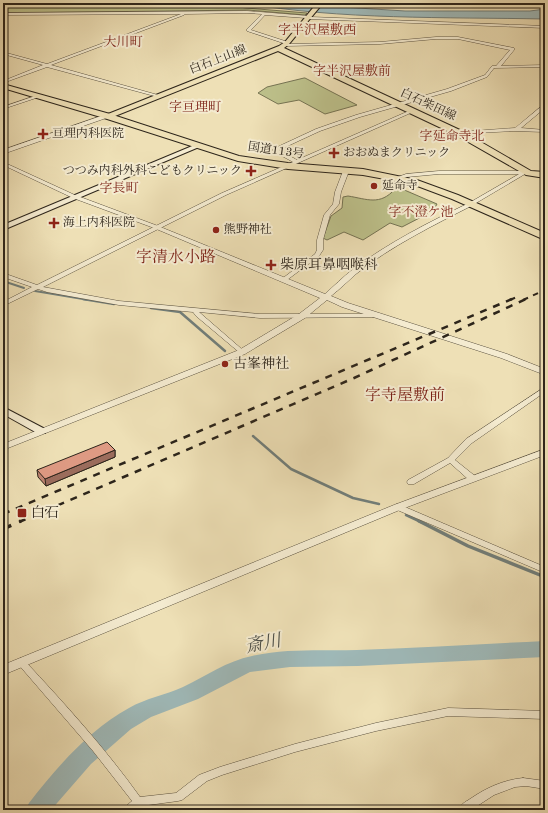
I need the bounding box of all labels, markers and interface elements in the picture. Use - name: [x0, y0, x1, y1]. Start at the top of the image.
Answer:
- district label: 字半沢屋敷西: [278, 22, 356, 37]
- district label: 大川町: [103, 35, 143, 49]
- street label: 白石上山線: [187, 42, 248, 76]
- district label: 字半沢屋敷前: [313, 63, 391, 78]
- street label: 白石柴田線: [398, 85, 459, 123]
- district label: 字亘理町: [169, 100, 221, 114]
- place label: 亘理内科医院: [52, 126, 124, 140]
- marker: 亘理内科医院: [37, 128, 49, 140]
- district label: 字延命寺北: [419, 129, 485, 143]
- street label: 国道113号: [247, 139, 305, 161]
- place label: おおぬまクリニック: [343, 146, 450, 159]
- marker: おおぬまクリニック: [328, 147, 340, 159]
- place label: つつみ内科外科こどもクリニック: [63, 163, 242, 177]
- marker: つつみ内科外科こどもクリニック: [245, 165, 257, 177]
- place label: 延命寺: [382, 178, 418, 192]
- district label: 字長町: [99, 181, 139, 195]
- marker: 延命寺: [369, 181, 379, 191]
- district label: 字不澄ケ池: [388, 205, 454, 219]
- place label: 海上内科医院: [63, 215, 135, 229]
- marker: 海上内科医院: [48, 217, 60, 229]
- place label: 熊野神社: [224, 222, 272, 236]
- marker: 熊野神社: [211, 225, 221, 235]
- district label: 字清水小路: [136, 248, 216, 266]
- place label: 柴原耳鼻咽喉科: [280, 257, 378, 272]
- marker: 柴原耳鼻咽喉科: [265, 259, 277, 271]
- place label: 古峯神社: [233, 356, 289, 371]
- marker: 古峯神社: [220, 359, 230, 369]
- district label: 字寺屋敷前: [365, 386, 445, 404]
- place label: 白石: [31, 505, 59, 520]
- marker: 白石: [16, 507, 28, 519]
- water label: 斎川: [243, 629, 284, 656]

